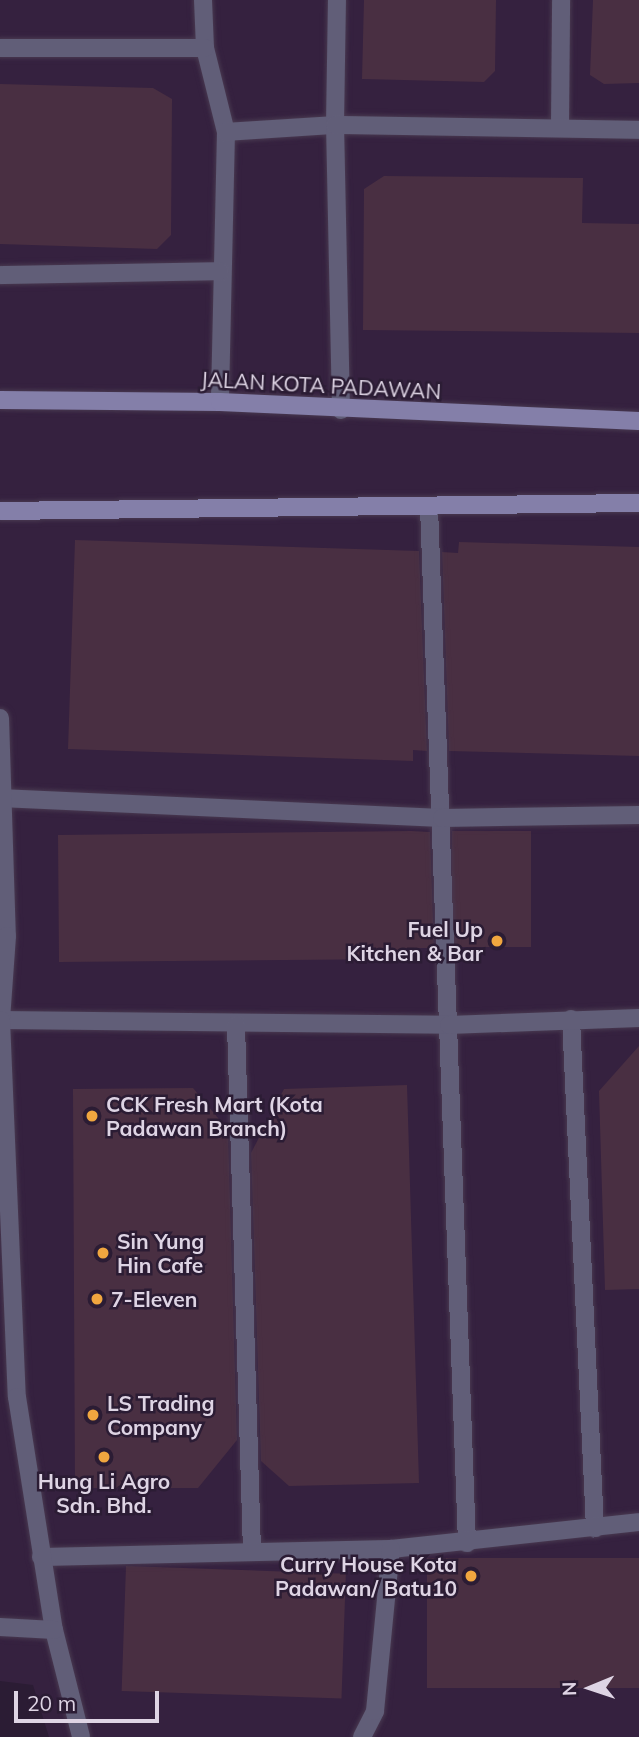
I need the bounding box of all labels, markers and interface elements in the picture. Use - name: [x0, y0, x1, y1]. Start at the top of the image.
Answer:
- street label: JALAN KOTA PADAWAN: [200, 366, 442, 404]
- place label: Fuel Up Kitchen & Bar: [347, 916, 483, 966]
- marker: Fuel Up Kitchen & Bar: [489, 933, 505, 949]
- place label: CCK Fresh Mart (Kota Padawan Branch): [106, 1091, 323, 1141]
- marker: CCK Fresh Mart (Kota Padawan Branch): [84, 1108, 100, 1124]
- place label: Sin Yung Hin Cafe: [117, 1228, 204, 1278]
- marker: Sin Yung Hin Cafe: [95, 1245, 111, 1261]
- place label: 7-Eleven: [111, 1286, 197, 1312]
- marker: 7-Eleven: [89, 1291, 105, 1307]
- place label: LS Trading Company: [107, 1390, 214, 1440]
- marker: LS Trading Company: [85, 1407, 101, 1423]
- marker: Hung Li Agro Sdn. Bhd.: [96, 1449, 112, 1465]
- place label: Hung Li Agro Sdn. Bhd.: [38, 1468, 170, 1518]
- place label: Curry House Kota Padawan/ Batu10: [275, 1551, 457, 1601]
- marker: Curry House Kota Padawan/ Batu10: [463, 1568, 479, 1584]
- north arrow: [555, 1653, 625, 1723]
- scale bar: [18, 1678, 163, 1722]
- text: N: [557, 1681, 581, 1696]
- text: 20 m: [27, 1690, 76, 1716]

